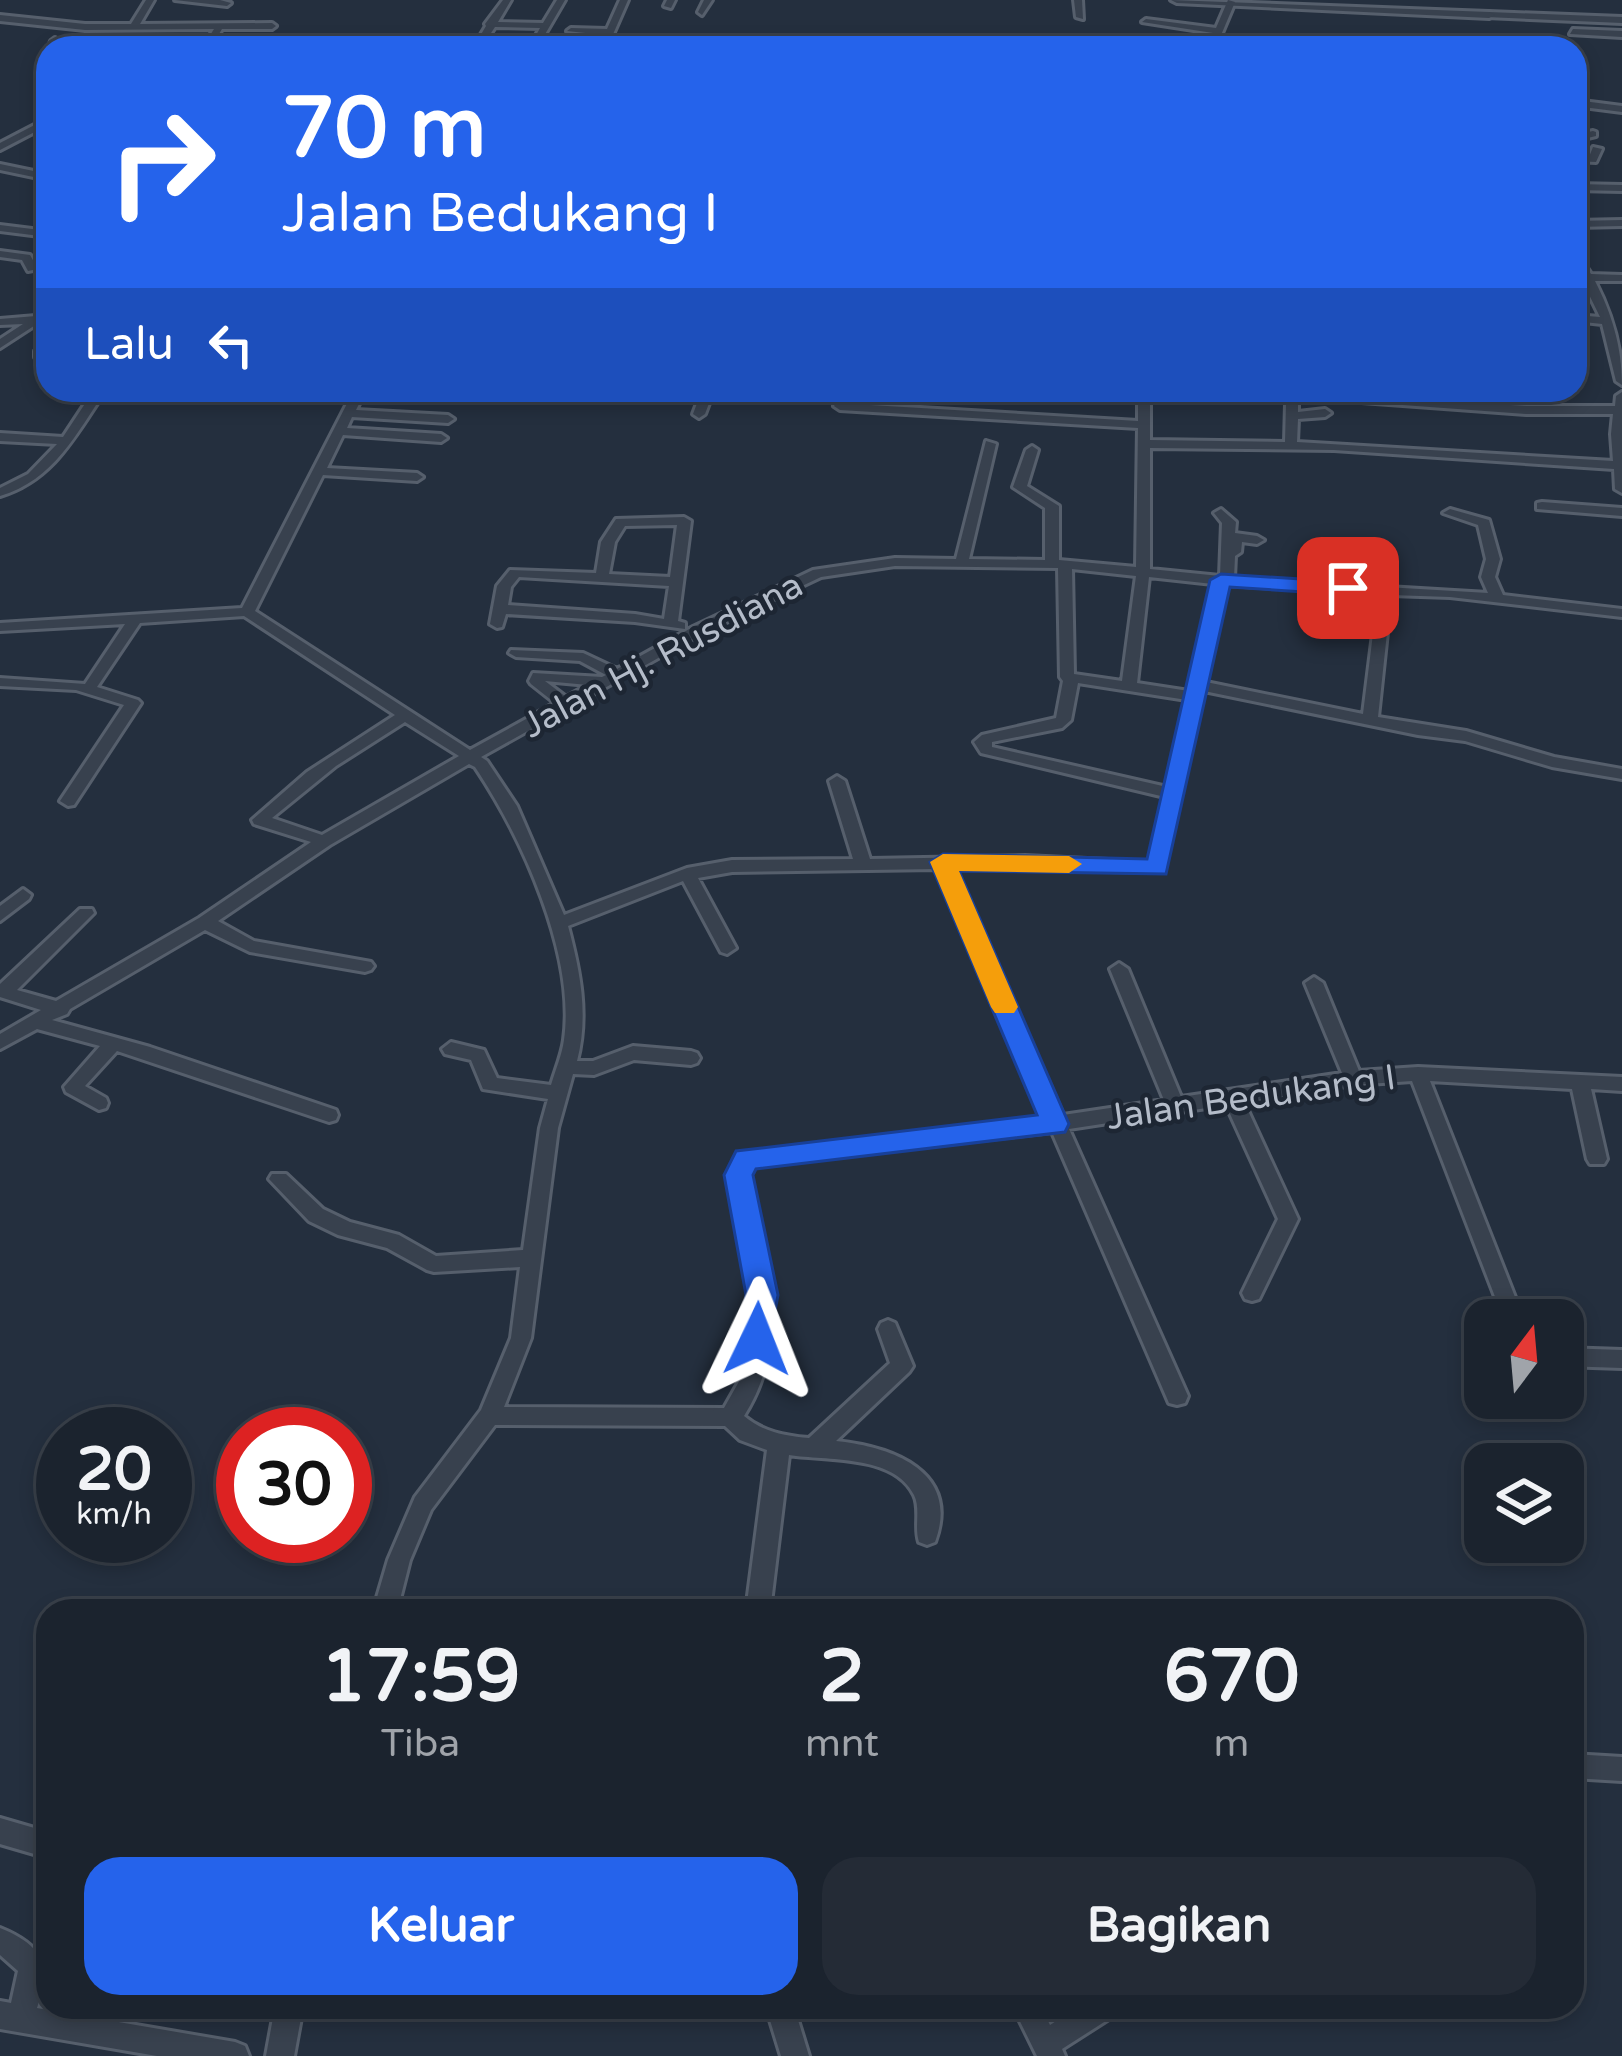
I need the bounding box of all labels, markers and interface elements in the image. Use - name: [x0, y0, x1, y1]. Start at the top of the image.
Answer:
- text: 70 m: [282, 79, 486, 180]
- icon: right: [84, 84, 240, 240]
- text: Jalan Bedukang I: [282, 181, 719, 246]
- icon: left: [198, 312, 264, 378]
- text: Lalu: [84, 318, 174, 372]
- pin: [1297, 537, 1399, 639]
- icon: arrive: [1315, 555, 1381, 621]
- street label: Jalan Hj. Rusdiana: [515, 563, 810, 747]
- street label: Jalan Bedukang I: [1104, 1056, 1398, 1139]
- position arrow: [694, 1276, 820, 1402]
- north arrow: [1464, 1299, 1584, 1419]
- map controls: [1464, 1299, 1584, 1563]
- speed limit sign: 30: [216, 1407, 372, 1563]
- text: 20: [76, 1434, 152, 1506]
- button: layers: [1464, 1443, 1584, 1563]
- text: km/h: [76, 1496, 152, 1533]
- text: 17:59: [321, 1634, 520, 1721]
- text: 2: [819, 1634, 865, 1721]
- text: 670: [1164, 1634, 1299, 1721]
- text: Tiba: [381, 1720, 460, 1767]
- text: mnt: [805, 1720, 879, 1767]
- text: m: [1214, 1720, 1249, 1767]
- button: Keluar: [84, 1857, 798, 1995]
- button: Bagikan: [822, 1857, 1536, 1995]

